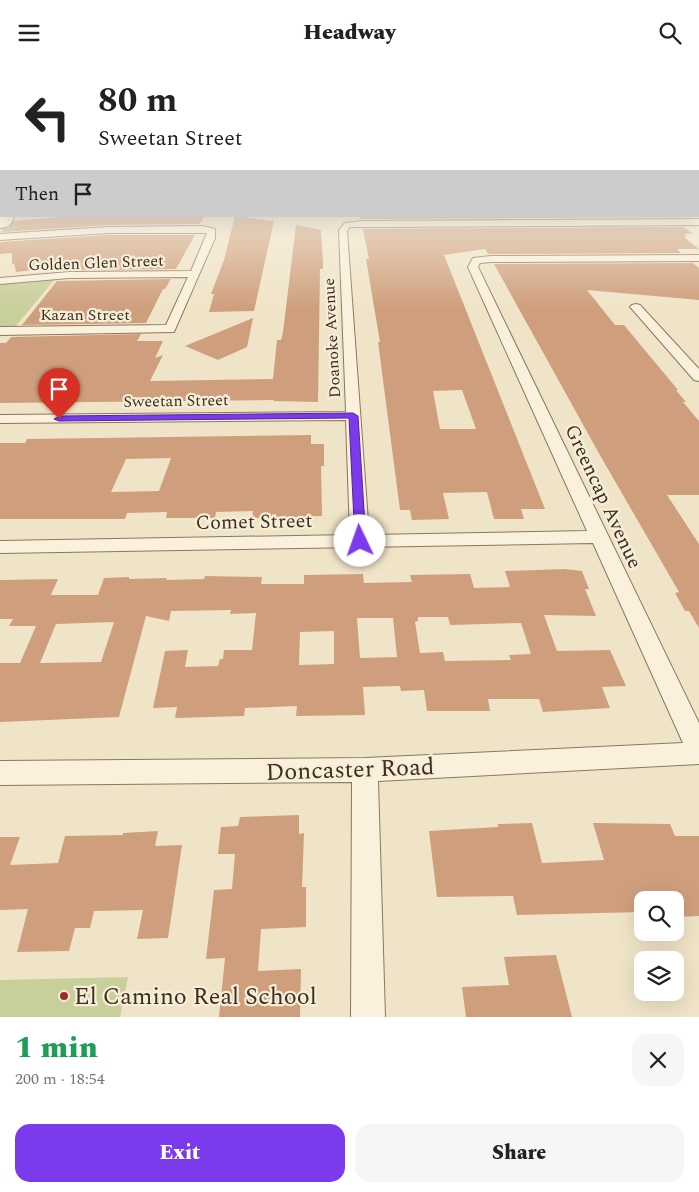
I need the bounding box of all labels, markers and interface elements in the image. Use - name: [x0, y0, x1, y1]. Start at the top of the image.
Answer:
- text: Headway: [303, 16, 396, 49]
- icon: menu: [15, 19, 43, 47]
- icon: search: [656, 19, 684, 47]
- text: 80 m: [98, 74, 178, 127]
- icon: left: [15, 85, 80, 150]
- text: Sweetan Street: [98, 122, 243, 155]
- text: Then: [15, 180, 59, 209]
- icon: arrive: [69, 180, 97, 208]
- street label: Golden Glen Street: [28, 249, 165, 277]
- street label: Doanoke Avenue: [317, 277, 347, 399]
- street label: Kazan Street: [40, 303, 130, 327]
- pin: [38, 368, 80, 419]
- icon: arrive: [45, 375, 73, 403]
- street label: Sweetan Street: [123, 388, 229, 414]
- street label: Greencap Avenue: [557, 419, 650, 573]
- street label: Comet Street: [195, 506, 313, 538]
- position arrow: [333, 514, 385, 566]
- street label: Doncaster Road: [265, 749, 435, 791]
- map controls: [634, 891, 684, 1001]
- button: search: [634, 891, 684, 941]
- button: layers: [634, 951, 684, 1001]
- place label: El Camino Real School: [74, 979, 317, 1015]
- marker: El Camino Real School: [58, 990, 70, 1002]
- text: 1 min: [15, 1025, 98, 1071]
- button: close: [632, 1034, 684, 1086]
- text: 200 m · 18:54: [15, 1067, 105, 1091]
- button: Exit: [15, 1124, 345, 1182]
- button: Share: [355, 1124, 684, 1182]

